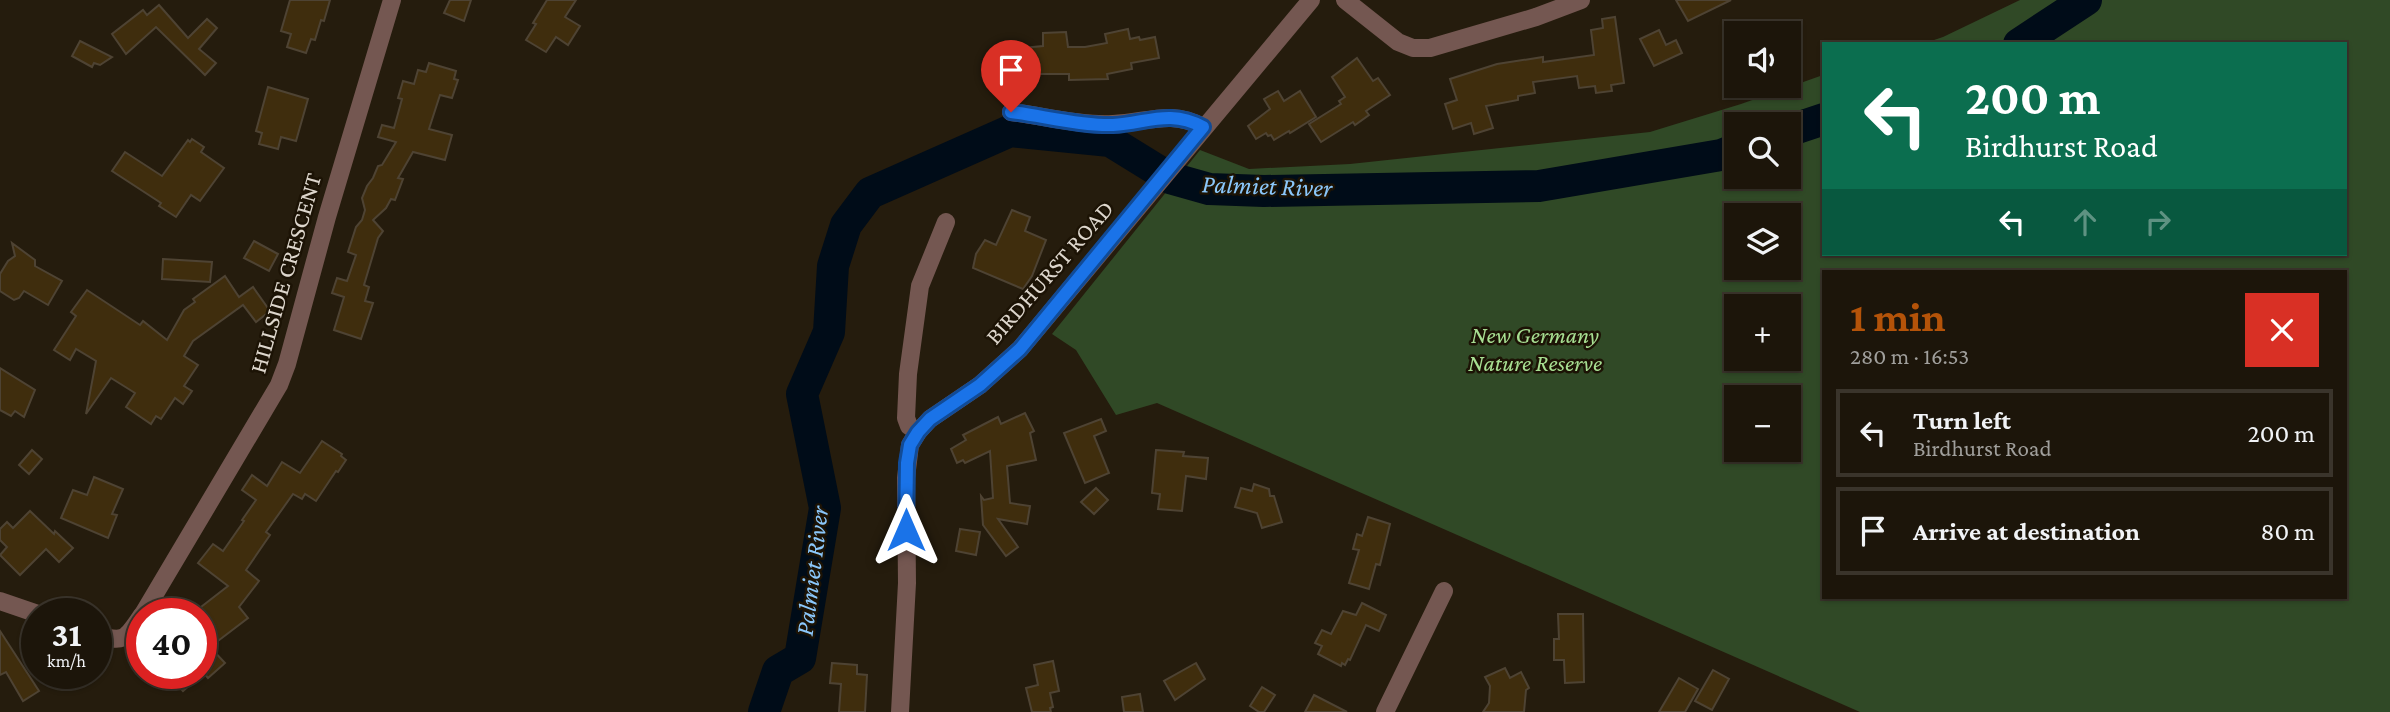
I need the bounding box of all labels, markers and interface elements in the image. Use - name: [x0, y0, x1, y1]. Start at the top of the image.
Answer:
- map controls: [1724, 21, 1801, 462]
- button: sound: [1724, 21, 1801, 98]
- pin: [981, 40, 1041, 112]
- icon: arrive: [992, 51, 1030, 89]
- icon: left: [1850, 70, 1941, 161]
- text: 200 m: [1965, 70, 2100, 125]
- button: search: [1724, 112, 1801, 189]
- text: Birdhurst Road: [1965, 128, 2158, 164]
- water label: Palmiet River: [1201, 169, 1334, 203]
- street label: HILLSIDE CRESCENT: [244, 170, 326, 376]
- street label: BIRDHURST ROAD: [979, 195, 1119, 349]
- button: layers: [1724, 203, 1801, 280]
- icon: left: [1993, 203, 2031, 241]
- icon: ahead: [2066, 203, 2104, 241]
- icon: right: [2139, 203, 2177, 241]
- text: 1 min: [1850, 293, 1946, 340]
- button: close: [2245, 293, 2319, 367]
- button: +: [1724, 294, 1801, 371]
- park label: New Germany Nature Reserve: [1468, 321, 1602, 376]
- text: 280 m · 16:53: [1850, 343, 1969, 369]
- button: −: [1724, 385, 1801, 462]
- text: Turn left: [1913, 406, 2011, 435]
- icon: left: [1854, 414, 1892, 452]
- text: 200 m: [2247, 419, 2315, 448]
- text: Birdhurst Road: [1913, 435, 2052, 461]
- position arrow: [869, 493, 943, 567]
- water label: Palmiet River: [790, 504, 834, 638]
- icon: arrive: [1854, 512, 1892, 550]
- text: Arrive at destination: [1913, 517, 2140, 546]
- text: 80 m: [2261, 517, 2315, 546]
- speed limit sign: 40: [126, 598, 217, 689]
- text: 31: [51, 615, 82, 654]
- text: km/h: [47, 651, 86, 671]

